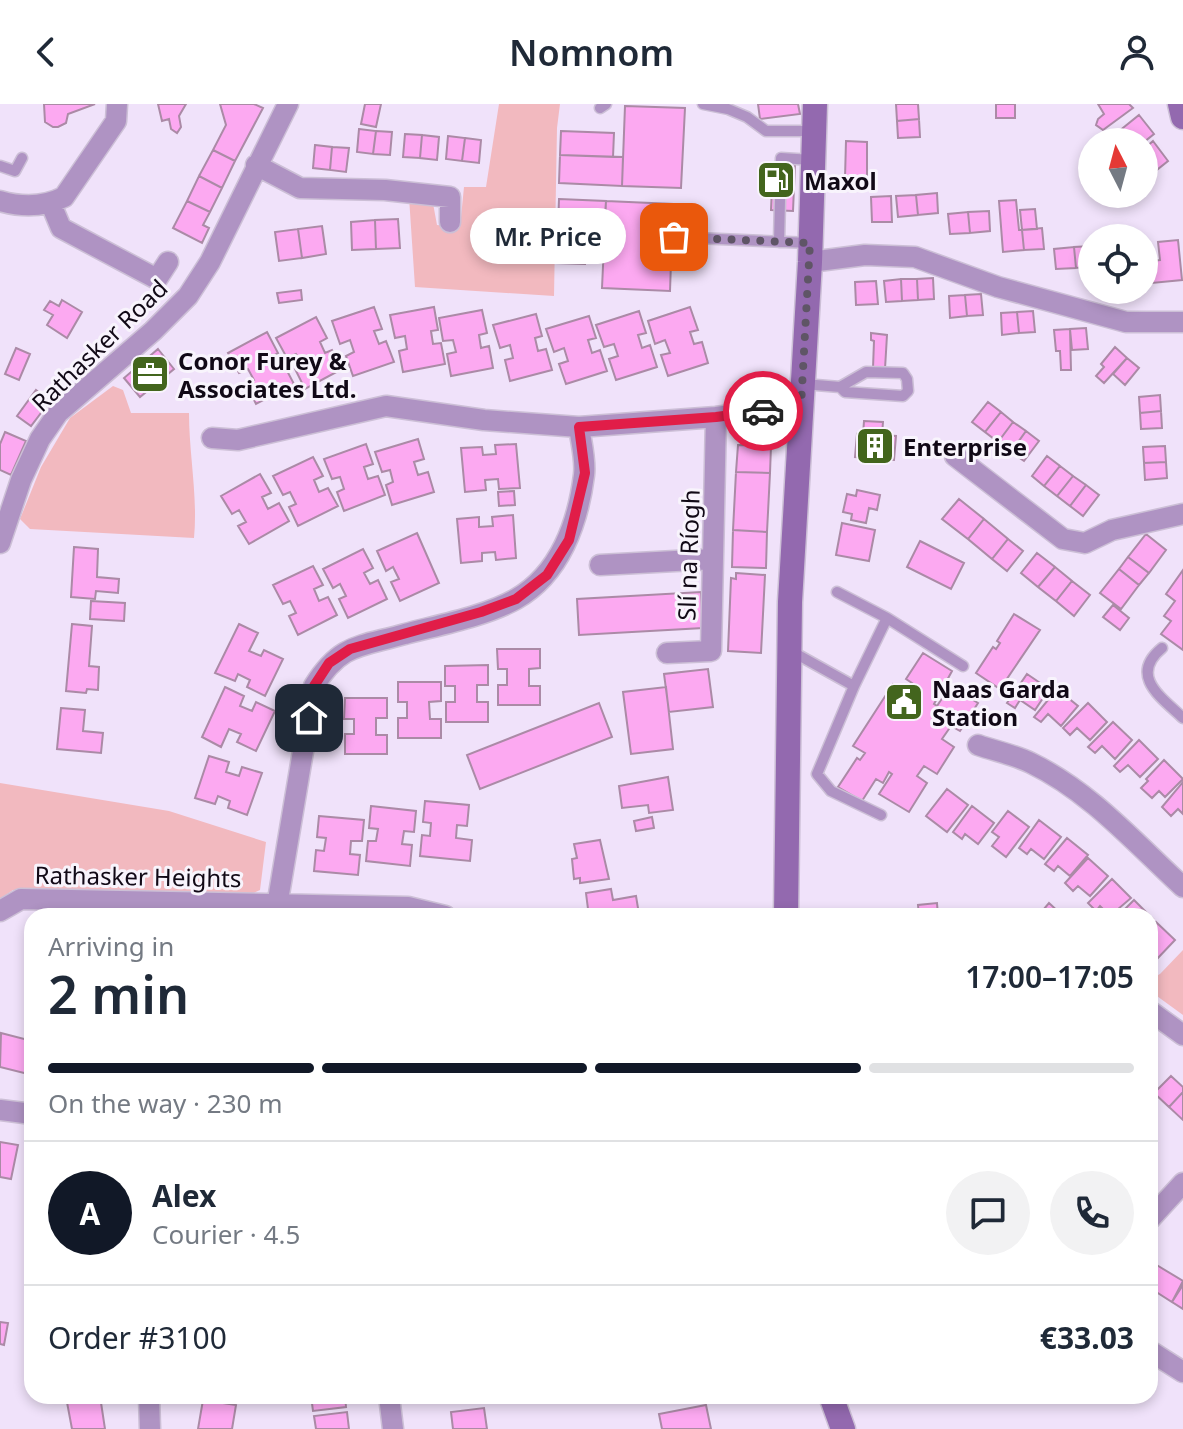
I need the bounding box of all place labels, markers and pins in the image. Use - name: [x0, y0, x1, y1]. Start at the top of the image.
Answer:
- fuel station icon: Maxol: [755, 159, 797, 201]
- place label: Maxol: [804, 164, 877, 197]
- pin: [640, 203, 708, 271]
- callout: Mr. Price: [470, 209, 626, 265]
- place label: Conor Furey & Associates Ltd.: [178, 344, 356, 405]
- office icon: Conor Furey & Associates Ltd.: [129, 353, 171, 395]
- building icon: Enterprise: [854, 425, 896, 467]
- place label: Enterprise: [903, 430, 1027, 463]
- place label: Naas Garda Station: [932, 672, 1070, 733]
- public building icon: Naas Garda Station: [883, 681, 925, 723]
- pin: [275, 684, 343, 752]

